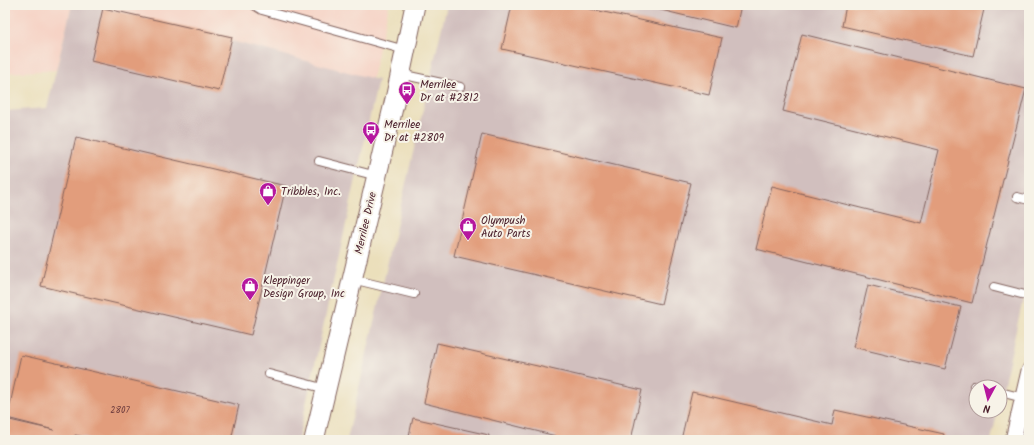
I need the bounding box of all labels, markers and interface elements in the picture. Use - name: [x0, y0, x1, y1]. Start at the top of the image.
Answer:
- place label: Merrilee Dr at #2812: [420, 76, 479, 107]
- bus stop icon: Merrilee Dr at #2812: [397, 80, 417, 105]
- place label: Merrilee Dr at #2809: [384, 116, 445, 147]
- bus stop icon: Merrilee Dr at #2809: [361, 120, 381, 145]
- shop icon: Tribbles, Inc.: [258, 181, 278, 206]
- place label: Tribbles, Inc.: [281, 183, 341, 201]
- street label: Merrilee Drive: [350, 190, 382, 256]
- place label: Olympush Auto Parts: [481, 212, 531, 243]
- shop icon: Olympush Auto Parts: [458, 216, 478, 241]
- place label: Kleppinger Design Group, Inc: [263, 272, 345, 303]
- shop icon: Kleppinger Design Group, Inc: [240, 276, 260, 301]
- north arrow: [968, 379, 1008, 419]
- text: N: [982, 399, 991, 417]
- house number: 2807: [110, 403, 130, 418]

